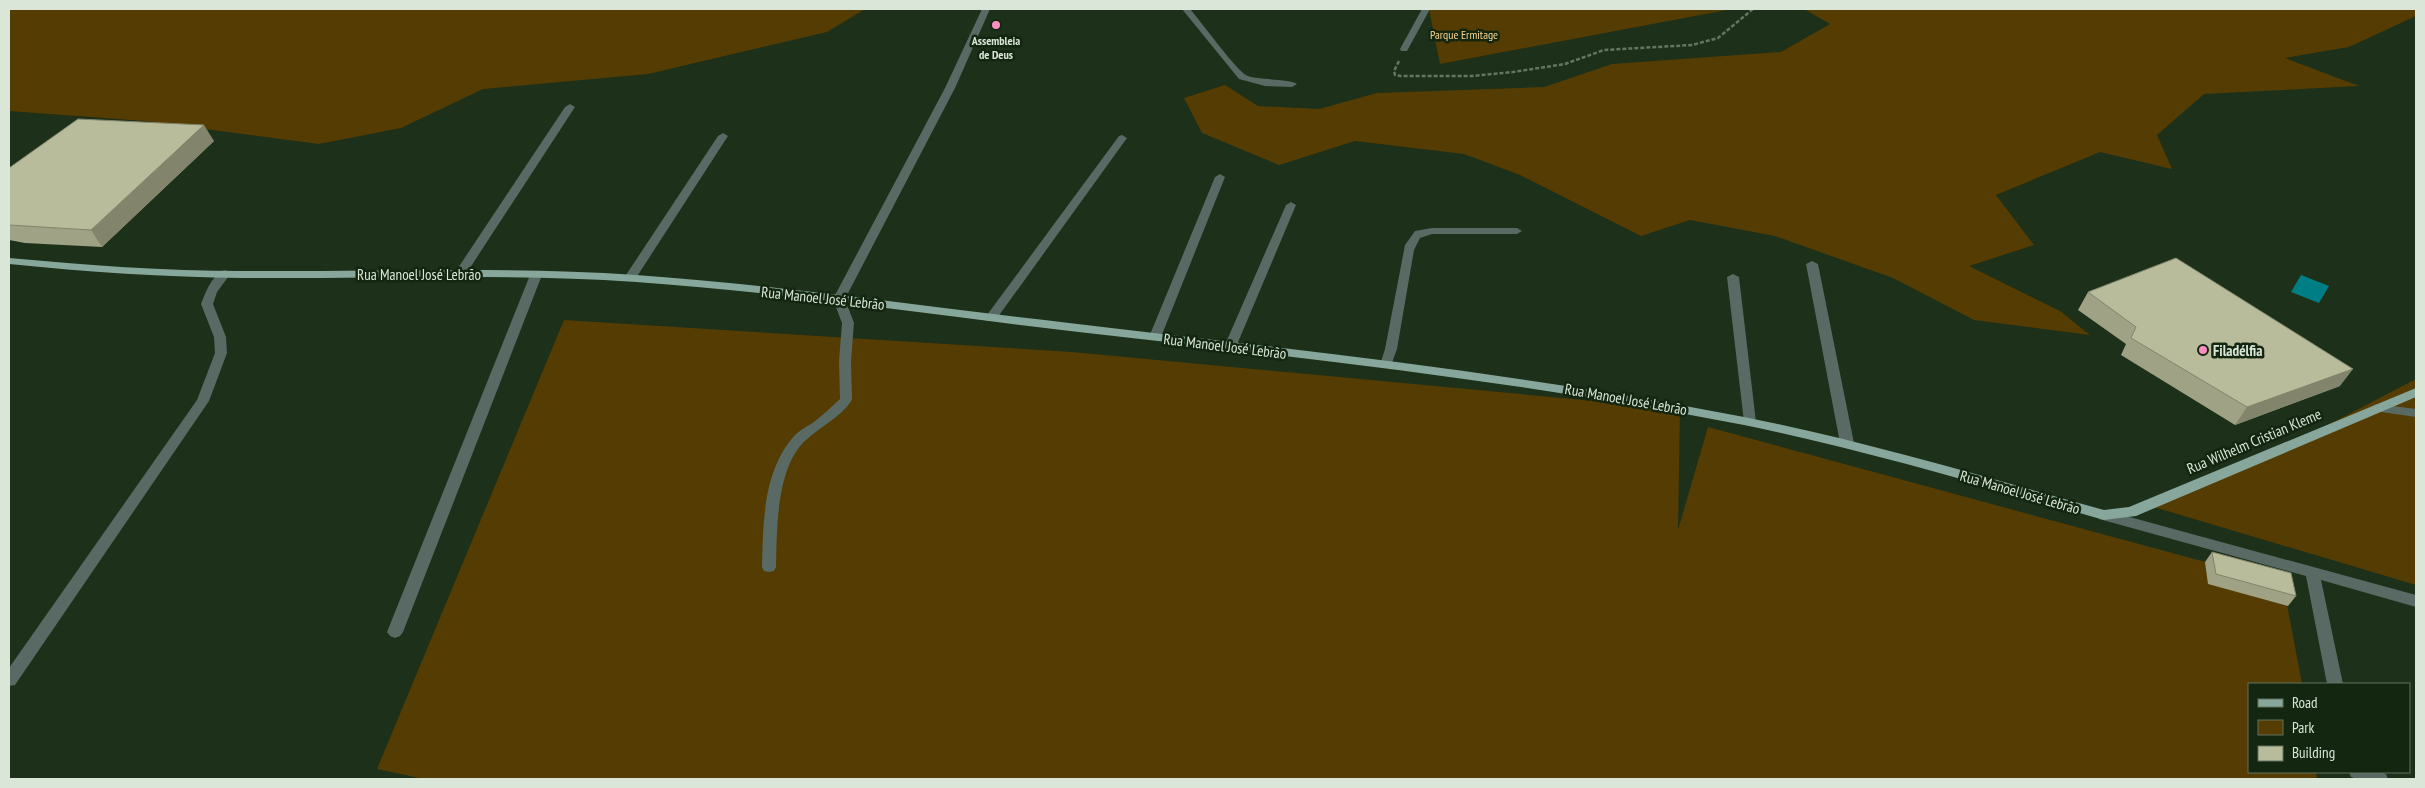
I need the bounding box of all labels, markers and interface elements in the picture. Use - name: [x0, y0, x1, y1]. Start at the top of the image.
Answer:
- marker: Assembleia de Deus: [990, 19, 1002, 31]
- park label: Parque Ermitage: [1430, 27, 1498, 42]
- place label: Assembleia de Deus: [971, 33, 1020, 62]
- street label: Rua Manoel José Lebrão: [357, 265, 481, 284]
- street label: Rua Manoel José Lebrão: [760, 282, 886, 314]
- street label: Rua Manoel José Lebrão: [1162, 329, 1288, 363]
- place label: Filadélfia: [2213, 341, 2262, 360]
- marker: Filadélfia: [2197, 344, 2209, 356]
- street label: Rua Manoel José Lebrão: [1563, 379, 1689, 419]
- street label: Rua Wilhelm Cristian Kleme: [2184, 404, 2324, 478]
- street label: Rua Manoel José Lebrão: [1958, 466, 2082, 518]
- legend: [2248, 683, 2410, 773]
- text: Road: [2292, 693, 2318, 712]
- text: Park: [2292, 718, 2314, 737]
- text: Building: [2292, 743, 2335, 762]

